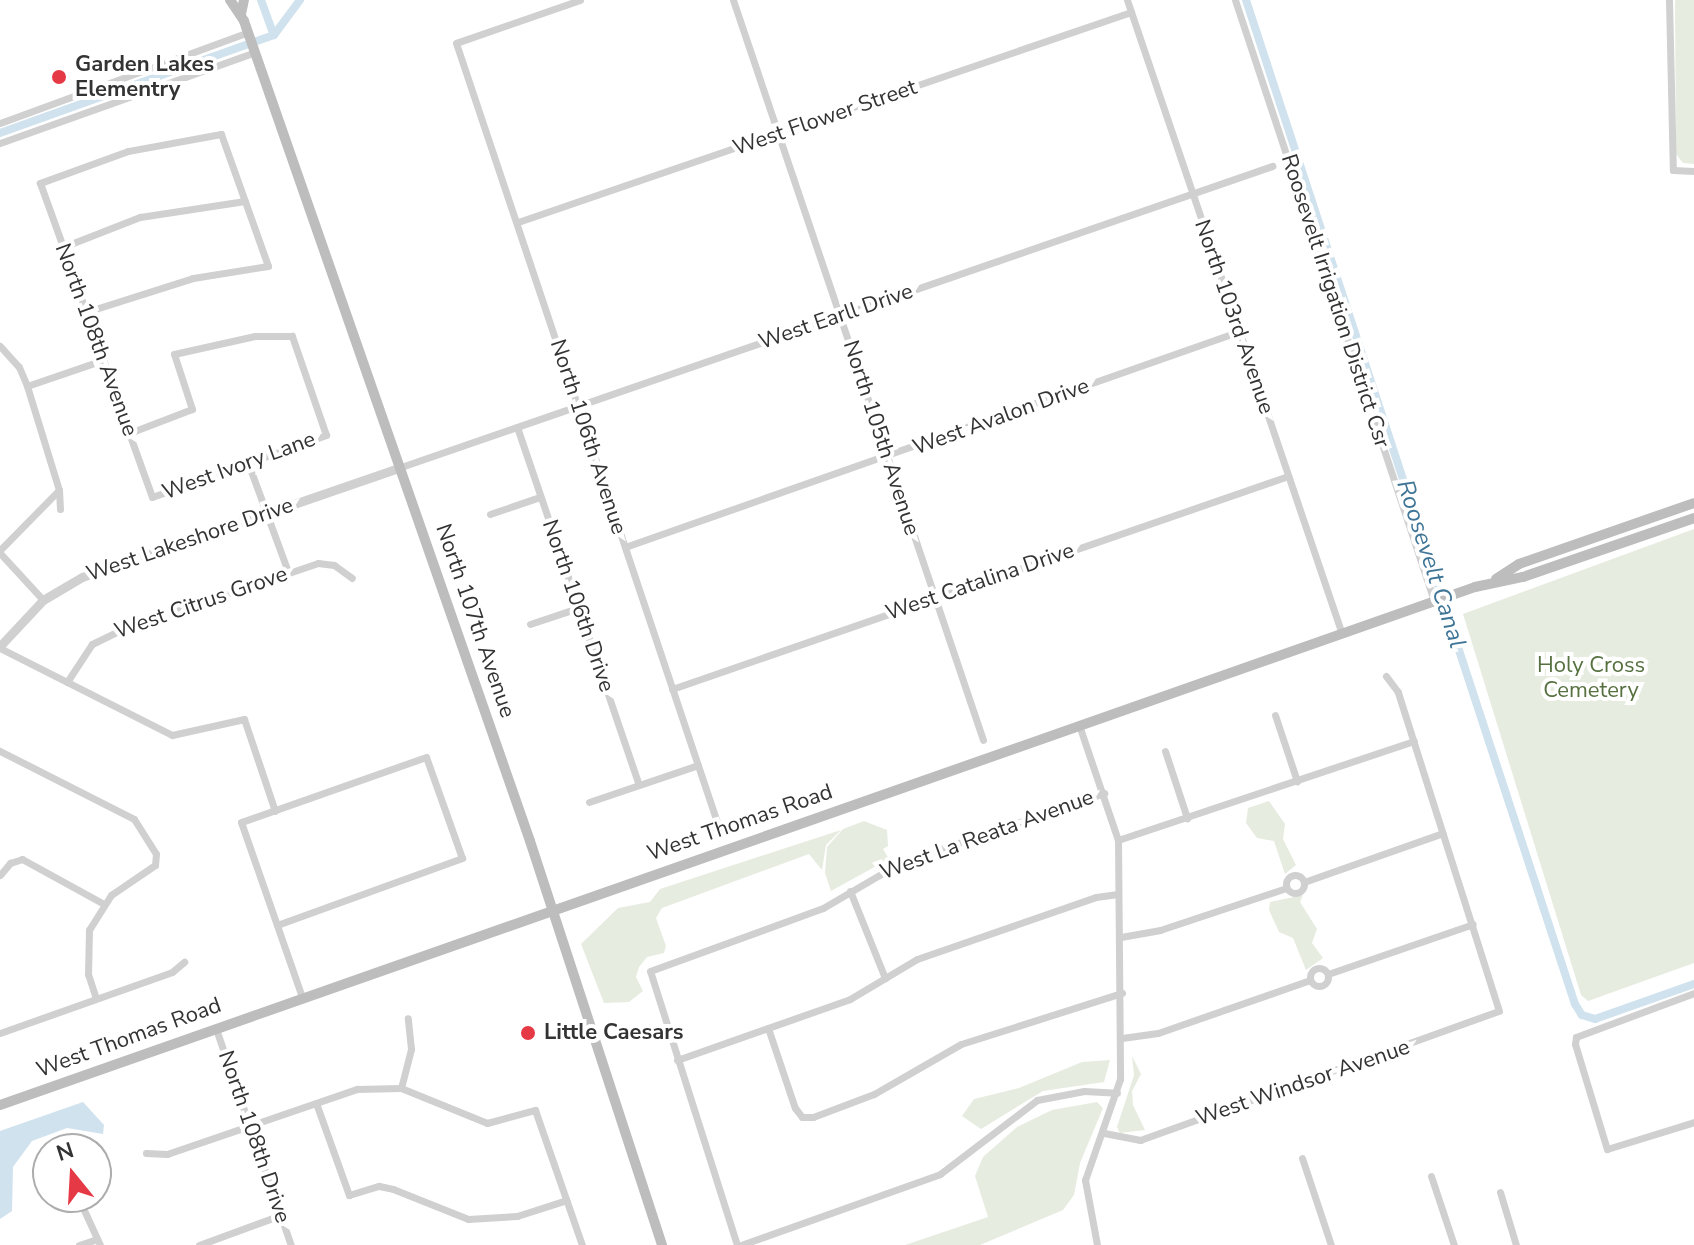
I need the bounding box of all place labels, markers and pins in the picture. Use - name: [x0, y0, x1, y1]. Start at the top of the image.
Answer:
- place label: Garden Lakes Elementry: [75, 51, 214, 102]
- marker: Garden Lakes Elementry: [50, 68, 68, 86]
- place label: Little Caesars: [544, 1020, 684, 1046]
- marker: Little Caesars: [519, 1024, 537, 1042]

